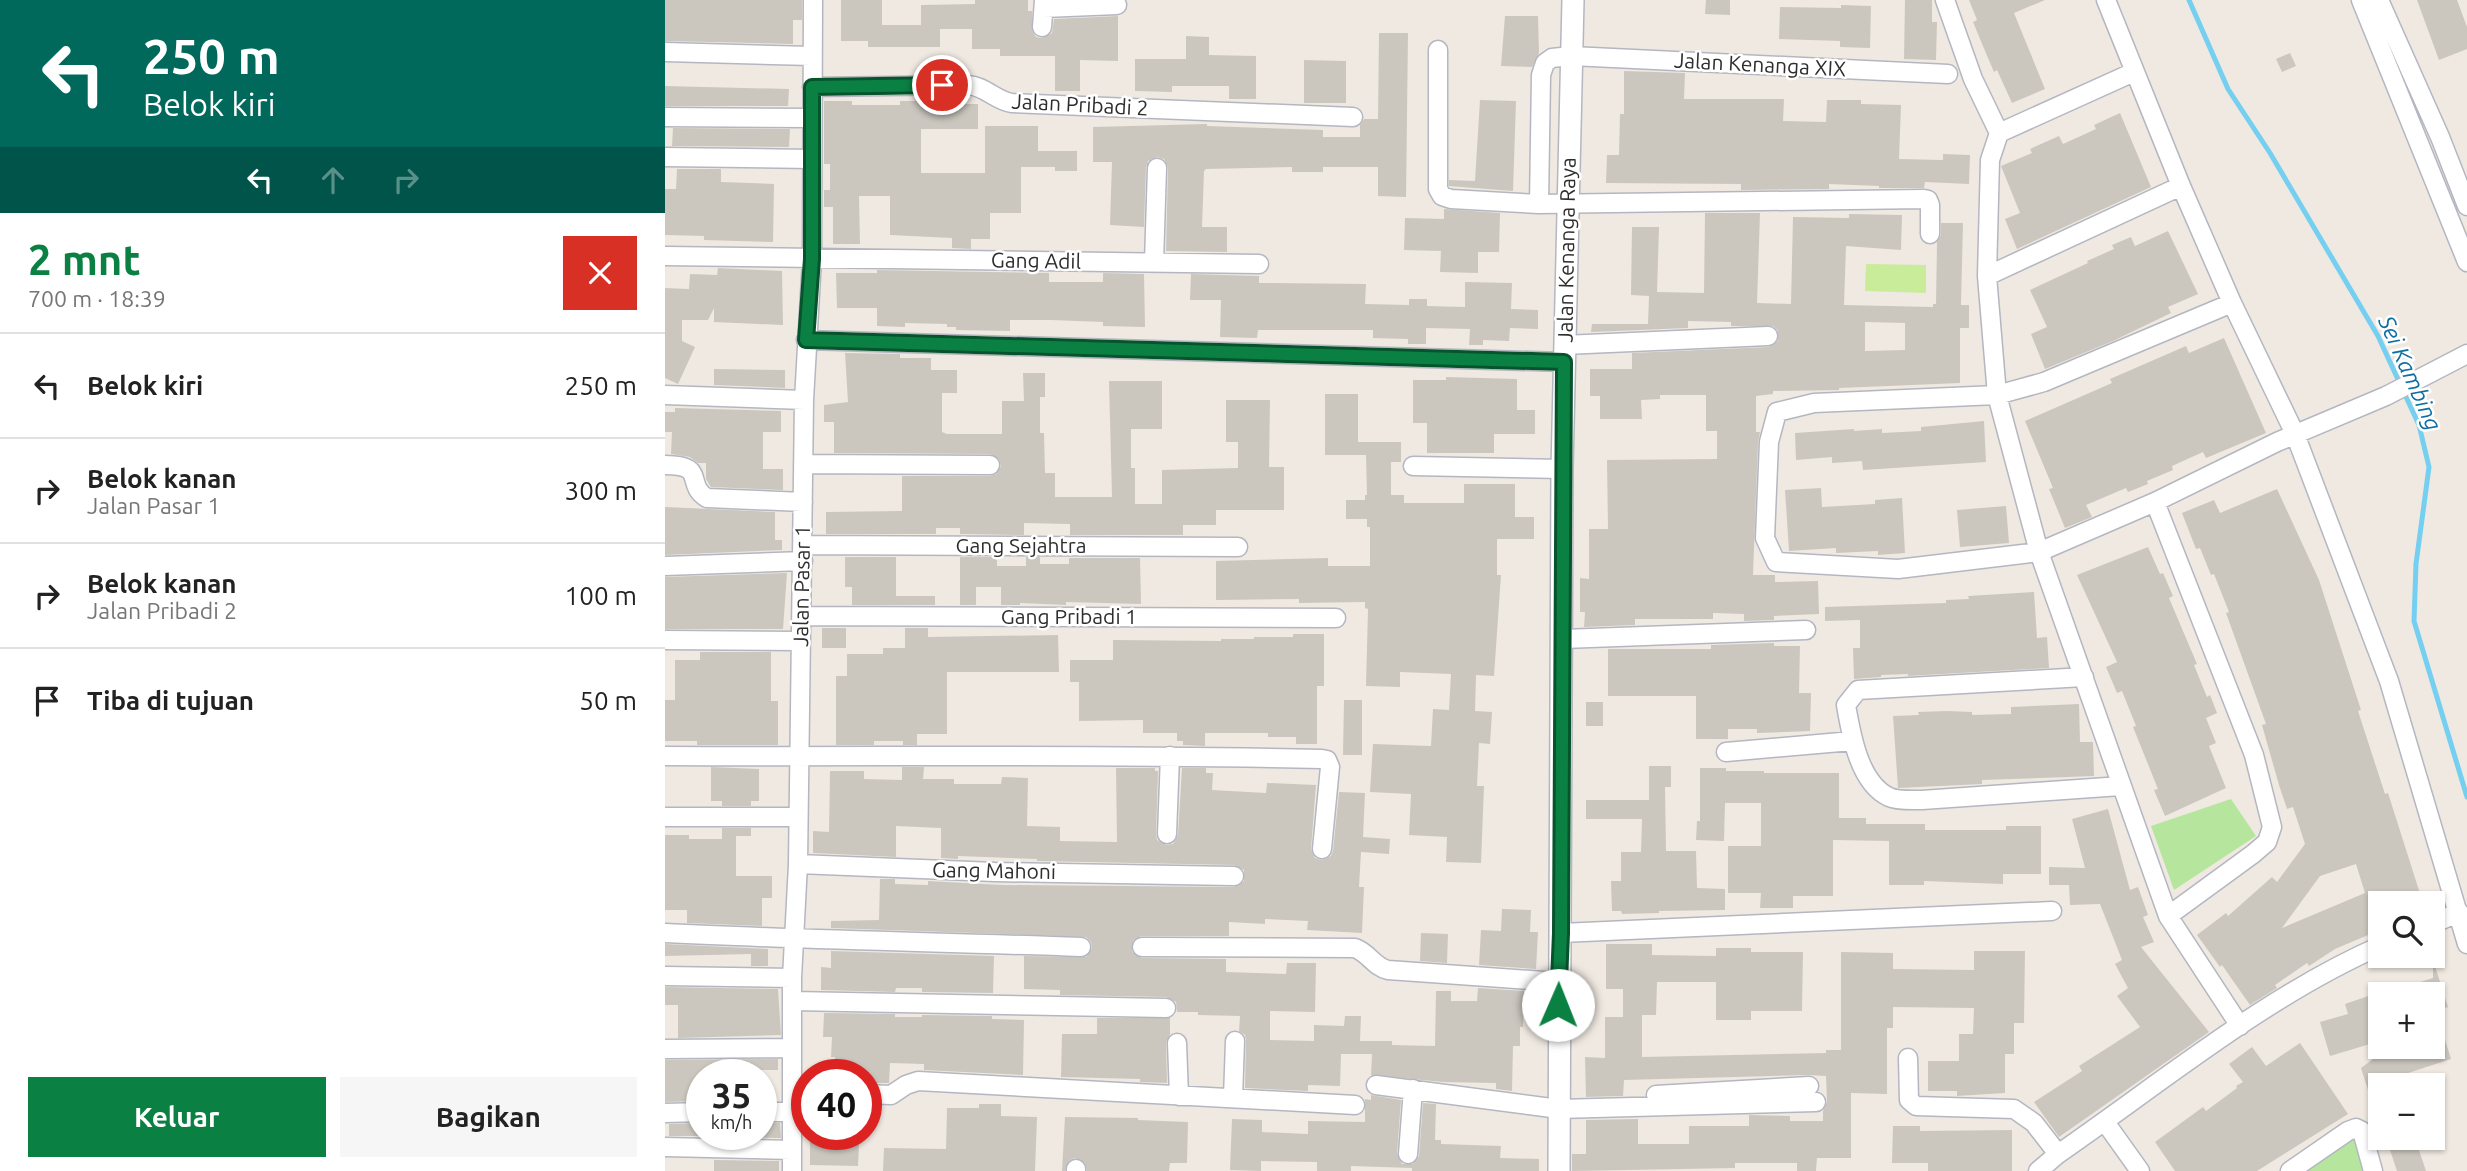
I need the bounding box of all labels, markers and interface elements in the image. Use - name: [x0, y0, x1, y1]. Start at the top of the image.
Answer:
- icon: left: [28, 28, 119, 119]
- text: 250 m: [143, 28, 280, 83]
- street label: Jalan Kenanga XIX: [1674, 48, 1847, 80]
- pin: [912, 55, 972, 115]
- icon: arrive: [923, 66, 961, 104]
- text: Belok kiri: [143, 86, 275, 122]
- street label: Jalan Pribadi 2: [1011, 88, 1149, 120]
- street label: Jalan Kenanga Raya: [1552, 157, 1580, 343]
- icon: left: [241, 161, 279, 199]
- icon: ahead: [314, 161, 352, 199]
- icon: right: [387, 161, 425, 199]
- text: 2 mnt: [28, 236, 141, 283]
- button: close: [563, 236, 637, 310]
- street label: Gang Adil: [991, 247, 1081, 273]
- text: 700 m · 18:39: [28, 286, 166, 311]
- water label: Sei Kambing: [2374, 311, 2447, 434]
- icon: left: [28, 367, 66, 405]
- text: Belok kiri: [87, 371, 203, 400]
- text: 250 m: [565, 371, 637, 400]
- text: Belok kanan: [87, 464, 237, 493]
- icon: right: [28, 472, 66, 510]
- text: 300 m: [565, 476, 637, 505]
- text: Jalan Pasar 1: [87, 493, 221, 518]
- street label: Jalan Pasar 1: [788, 525, 814, 647]
- street label: Gang Sejahtra: [955, 533, 1087, 557]
- text: Belok kanan: [87, 569, 237, 598]
- icon: right: [28, 577, 66, 615]
- text: 100 m: [565, 581, 637, 610]
- text: Jalan Pribadi 2: [87, 598, 237, 623]
- street label: Gang Pribadi 1: [1001, 604, 1137, 628]
- icon: arrive: [28, 682, 66, 720]
- text: Tiba di tujuan: [87, 686, 254, 715]
- text: 50 m: [579, 686, 637, 715]
- street label: Gang Mahoni: [932, 857, 1056, 883]
- map controls: [2368, 891, 2445, 1150]
- button: search: [2368, 891, 2445, 968]
- position arrow: [1521, 968, 1595, 1042]
- button: +: [2368, 982, 2445, 1059]
- speed limit sign: 40: [791, 1059, 882, 1150]
- button: −: [2368, 1073, 2445, 1150]
- text: 35: [712, 1075, 751, 1115]
- button: Keluar: [28, 1077, 326, 1157]
- button: Bagikan: [340, 1077, 637, 1157]
- text: km/h: [711, 1112, 752, 1132]

